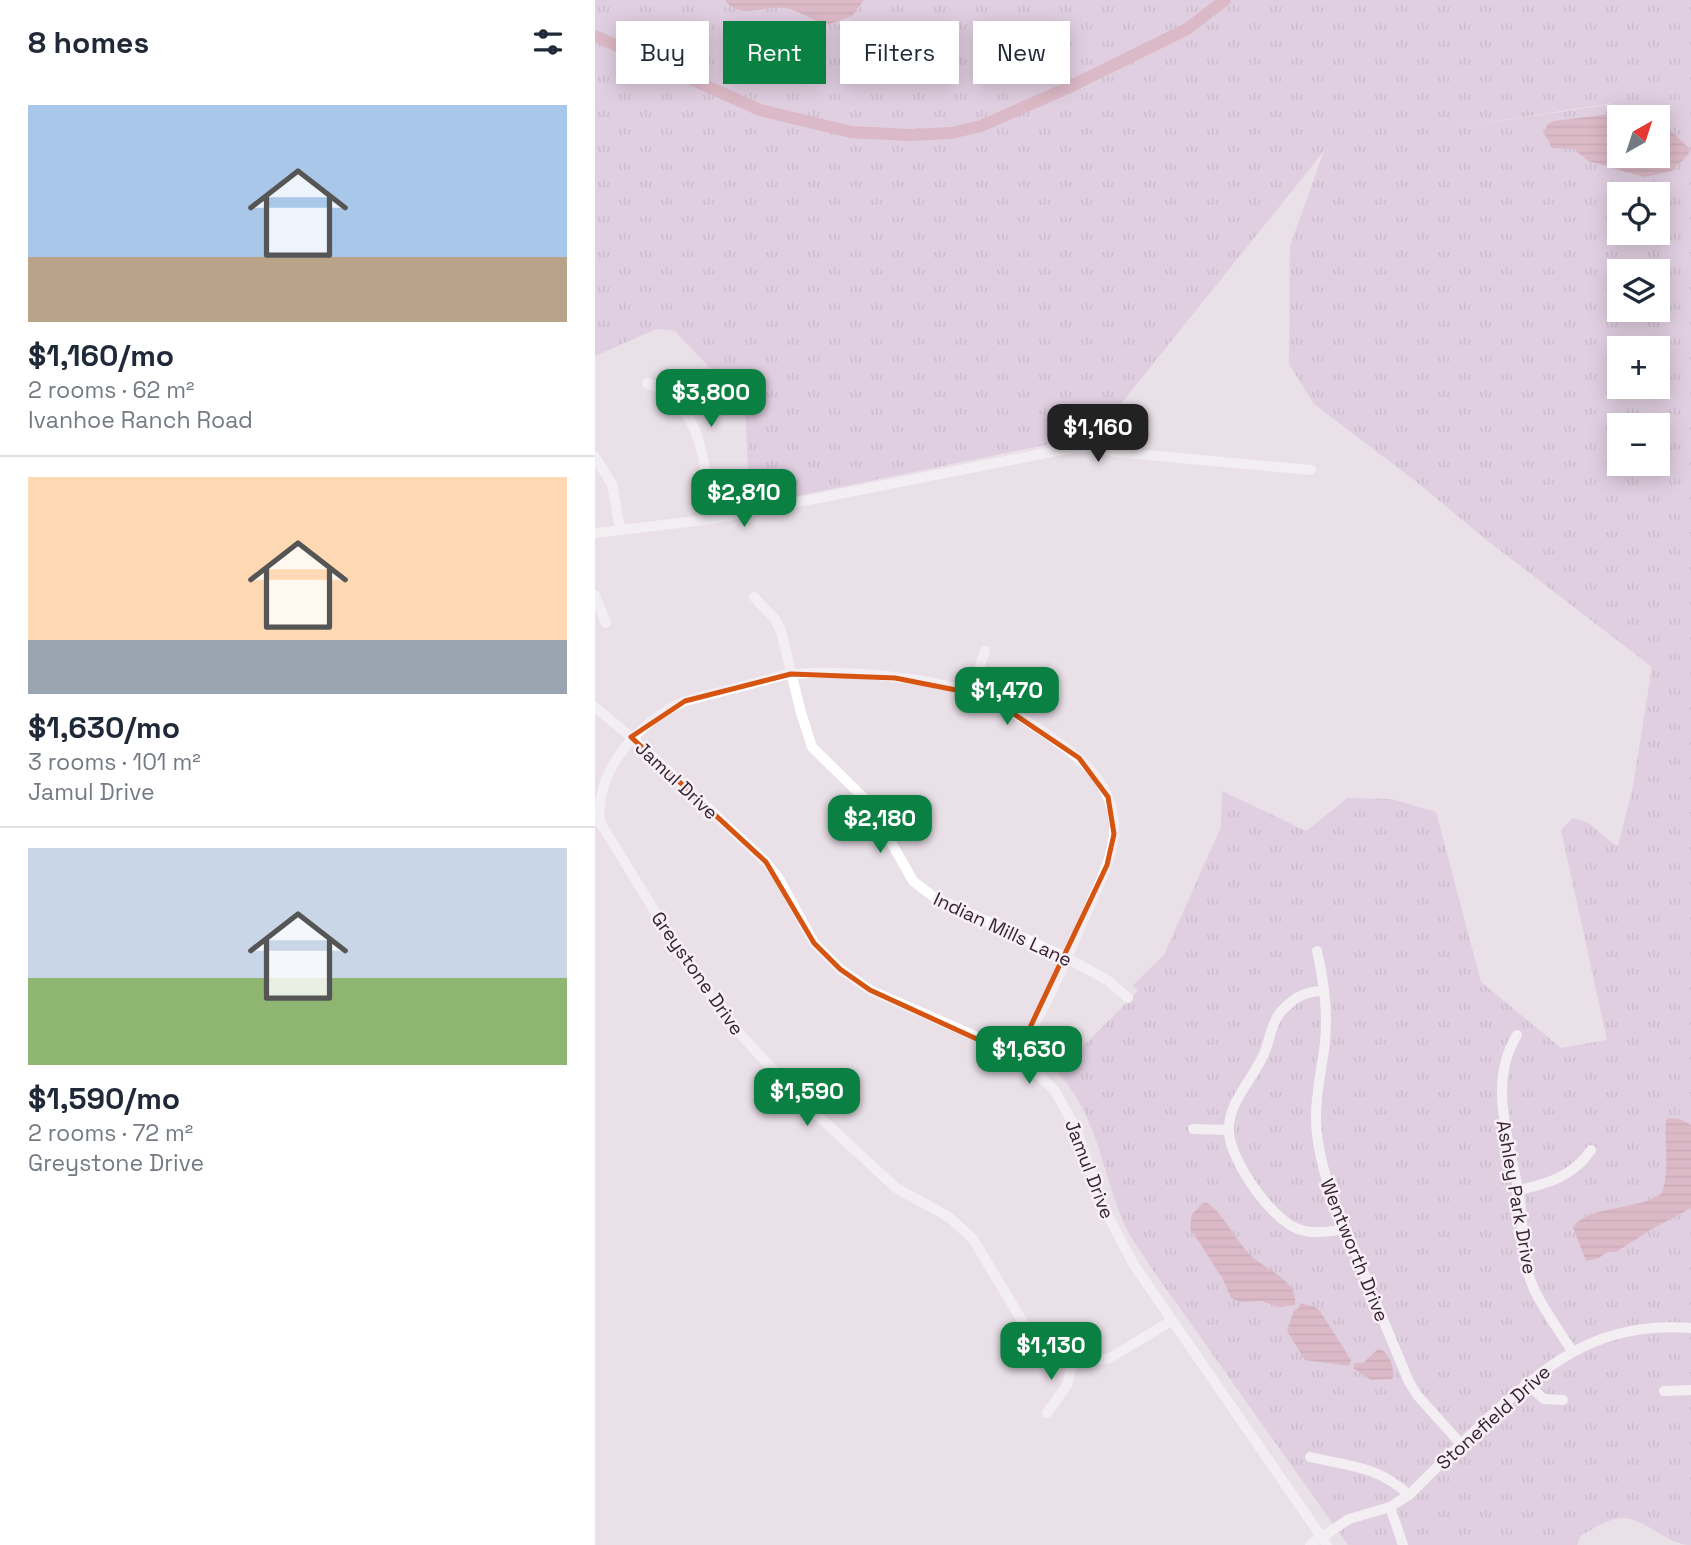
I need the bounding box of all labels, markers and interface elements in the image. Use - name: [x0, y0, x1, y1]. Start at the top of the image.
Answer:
- chip: Buy: [616, 21, 709, 84]
- chip: Rent: [723, 21, 826, 84]
- chip: Filters: [840, 21, 959, 84]
- chip: New: [973, 21, 1070, 84]
- text: 8 homes: [28, 23, 149, 62]
- icon: filters: [529, 23, 567, 61]
- north arrow: [1607, 105, 1669, 168]
- map controls: [1607, 105, 1670, 476]
- icon: home: [235, 150, 361, 276]
- button: locate: [1607, 182, 1670, 245]
- button: layers: [1607, 259, 1670, 322]
- text: $1,160/mo: [28, 336, 174, 375]
- button: +: [1607, 336, 1670, 399]
- pin: $3,800: [654, 370, 768, 429]
- text: 2 rooms · 62 m²: [28, 375, 194, 405]
- text: $3,800: [672, 377, 750, 407]
- text: Ivanhoe Ranch Road: [28, 405, 253, 435]
- pin: $1,160: [1041, 405, 1155, 464]
- text: $1,160: [1063, 412, 1133, 442]
- button: −: [1607, 413, 1670, 476]
- pin: $2,810: [687, 470, 801, 529]
- text: $2,810: [707, 477, 781, 507]
- icon: home: [235, 522, 361, 648]
- pin: $1,470: [950, 668, 1064, 727]
- text: $1,470: [971, 675, 1043, 705]
- text: $1,630/mo: [28, 708, 180, 747]
- street label: Jamul Drive: [630, 736, 723, 825]
- text: 3 rooms · 101 m²: [28, 747, 201, 777]
- text: Jamul Drive: [28, 777, 155, 807]
- pin: $2,180: [823, 796, 937, 855]
- text: $2,180: [844, 803, 916, 833]
- street label: Indian Mills Lane: [929, 886, 1076, 973]
- icon: home: [235, 893, 361, 1019]
- street label: Greystone Drive: [646, 907, 750, 1040]
- pin: $1,630: [972, 1026, 1086, 1086]
- text: $1,630: [992, 1034, 1066, 1064]
- pin: $1,590: [750, 1068, 864, 1128]
- text: $1,590: [770, 1076, 844, 1106]
- text: $1,590/mo: [28, 1079, 180, 1118]
- street label: Jamul Drive: [1059, 1116, 1120, 1222]
- text: 2 rooms · 72 m²: [28, 1118, 193, 1148]
- street label: Ashley Park Drive: [1491, 1118, 1542, 1276]
- text: Greystone Drive: [28, 1148, 204, 1178]
- street label: Wentworth Drive: [1314, 1175, 1395, 1326]
- pin: $1,130: [994, 1322, 1108, 1382]
- text: $1,130: [1016, 1330, 1086, 1360]
- street label: Stonefield Drive: [1431, 1359, 1556, 1475]

